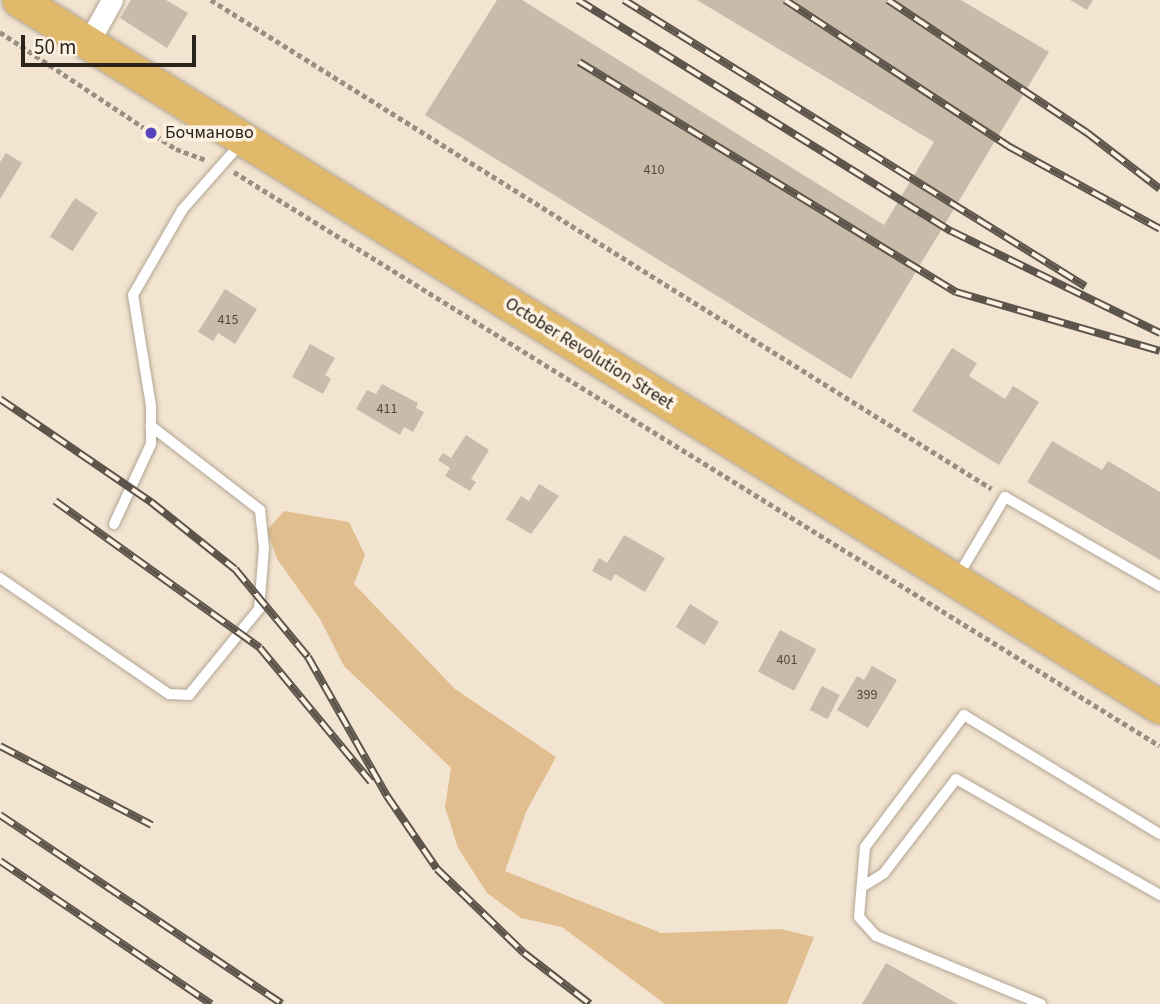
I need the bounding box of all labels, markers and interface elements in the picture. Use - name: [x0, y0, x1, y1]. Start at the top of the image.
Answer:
- scale bar: [24, 21, 200, 65]
- text: 50 m: [34, 32, 76, 62]
- place label: Бочманово: [165, 122, 254, 144]
- marker: Бочманово: [143, 125, 159, 141]
- house number: 410: [644, 162, 664, 178]
- street label: October Revolution Street: [501, 293, 677, 415]
- house number: 415: [218, 312, 238, 328]
- house number: 411: [377, 401, 397, 417]
- house number: 401: [777, 652, 797, 668]
- house number: 399: [857, 687, 877, 703]

